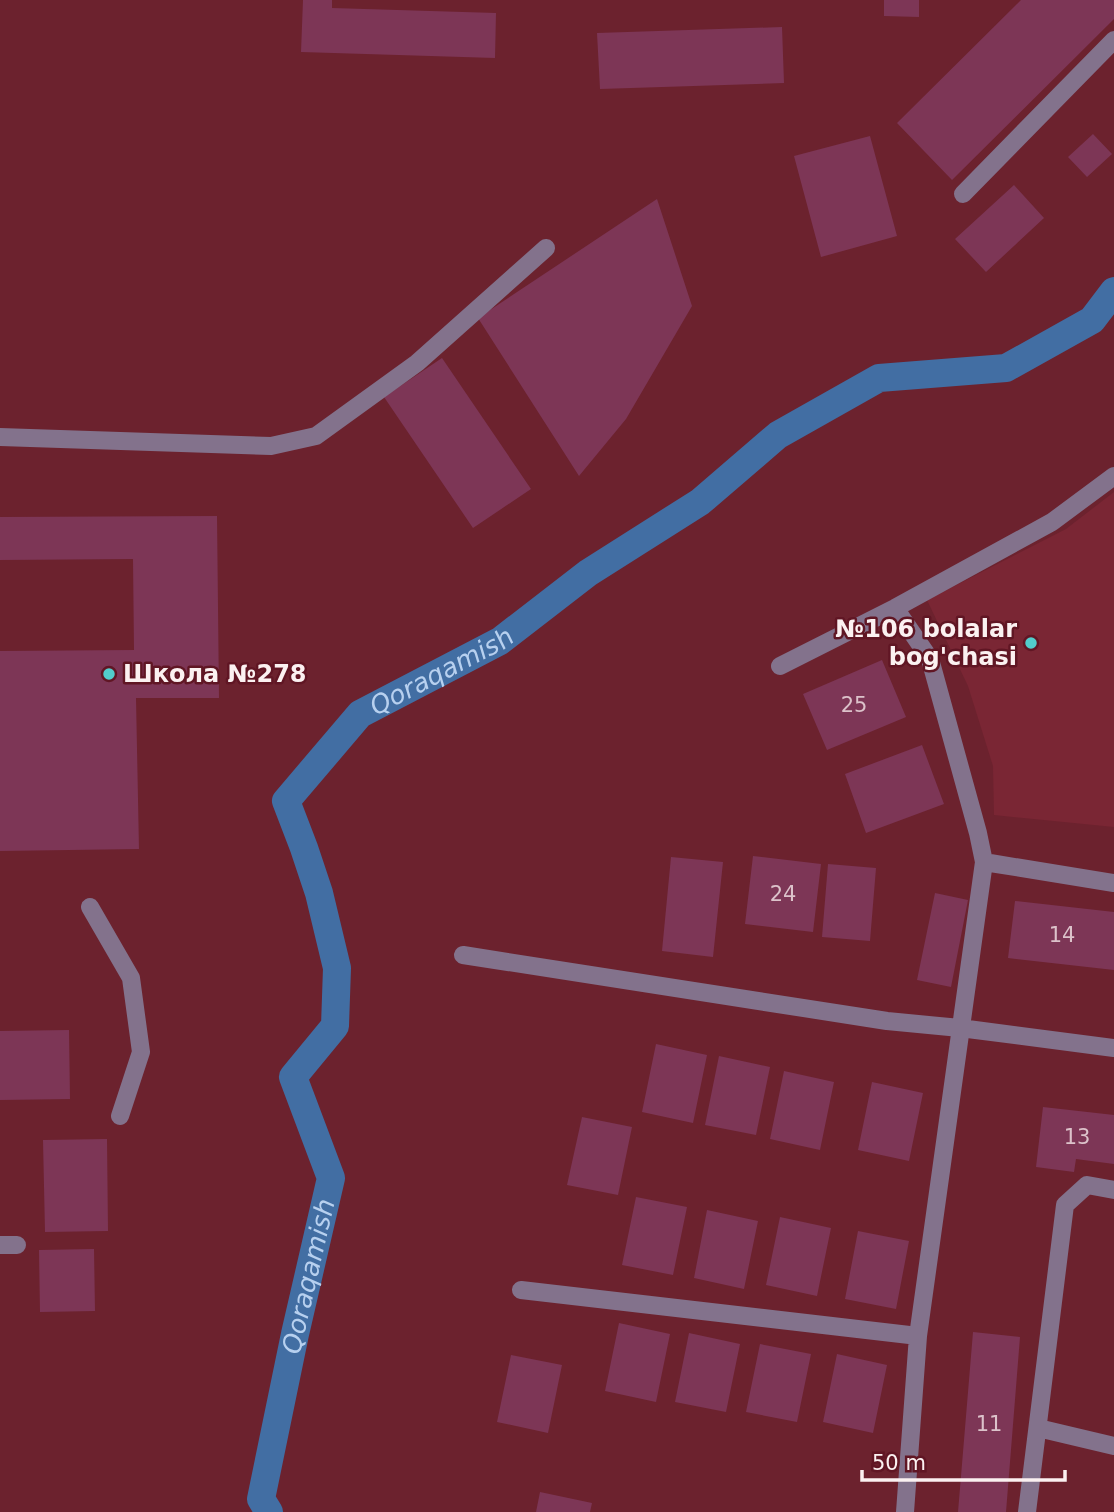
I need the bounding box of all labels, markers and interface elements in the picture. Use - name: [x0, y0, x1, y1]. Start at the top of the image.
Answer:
- place label: №106 bolalar bog'chasi: [835, 615, 1017, 671]
- water label: Qoraqamish: [365, 621, 520, 721]
- marker: №106 bolalar bog'chasi: [1023, 635, 1039, 651]
- place label: Школа №278: [123, 660, 307, 688]
- marker: Школа №278: [101, 666, 117, 682]
- house number: 25: [841, 693, 867, 717]
- house number: 24: [770, 882, 796, 906]
- house number: 14: [1049, 923, 1075, 947]
- house number: 13: [1064, 1125, 1090, 1149]
- water label: Qoraqamish: [276, 1196, 341, 1356]
- house number: 11: [976, 1412, 1002, 1436]
- scale bar: [862, 1438, 1065, 1482]
- text: 50 m: [872, 1451, 926, 1475]

